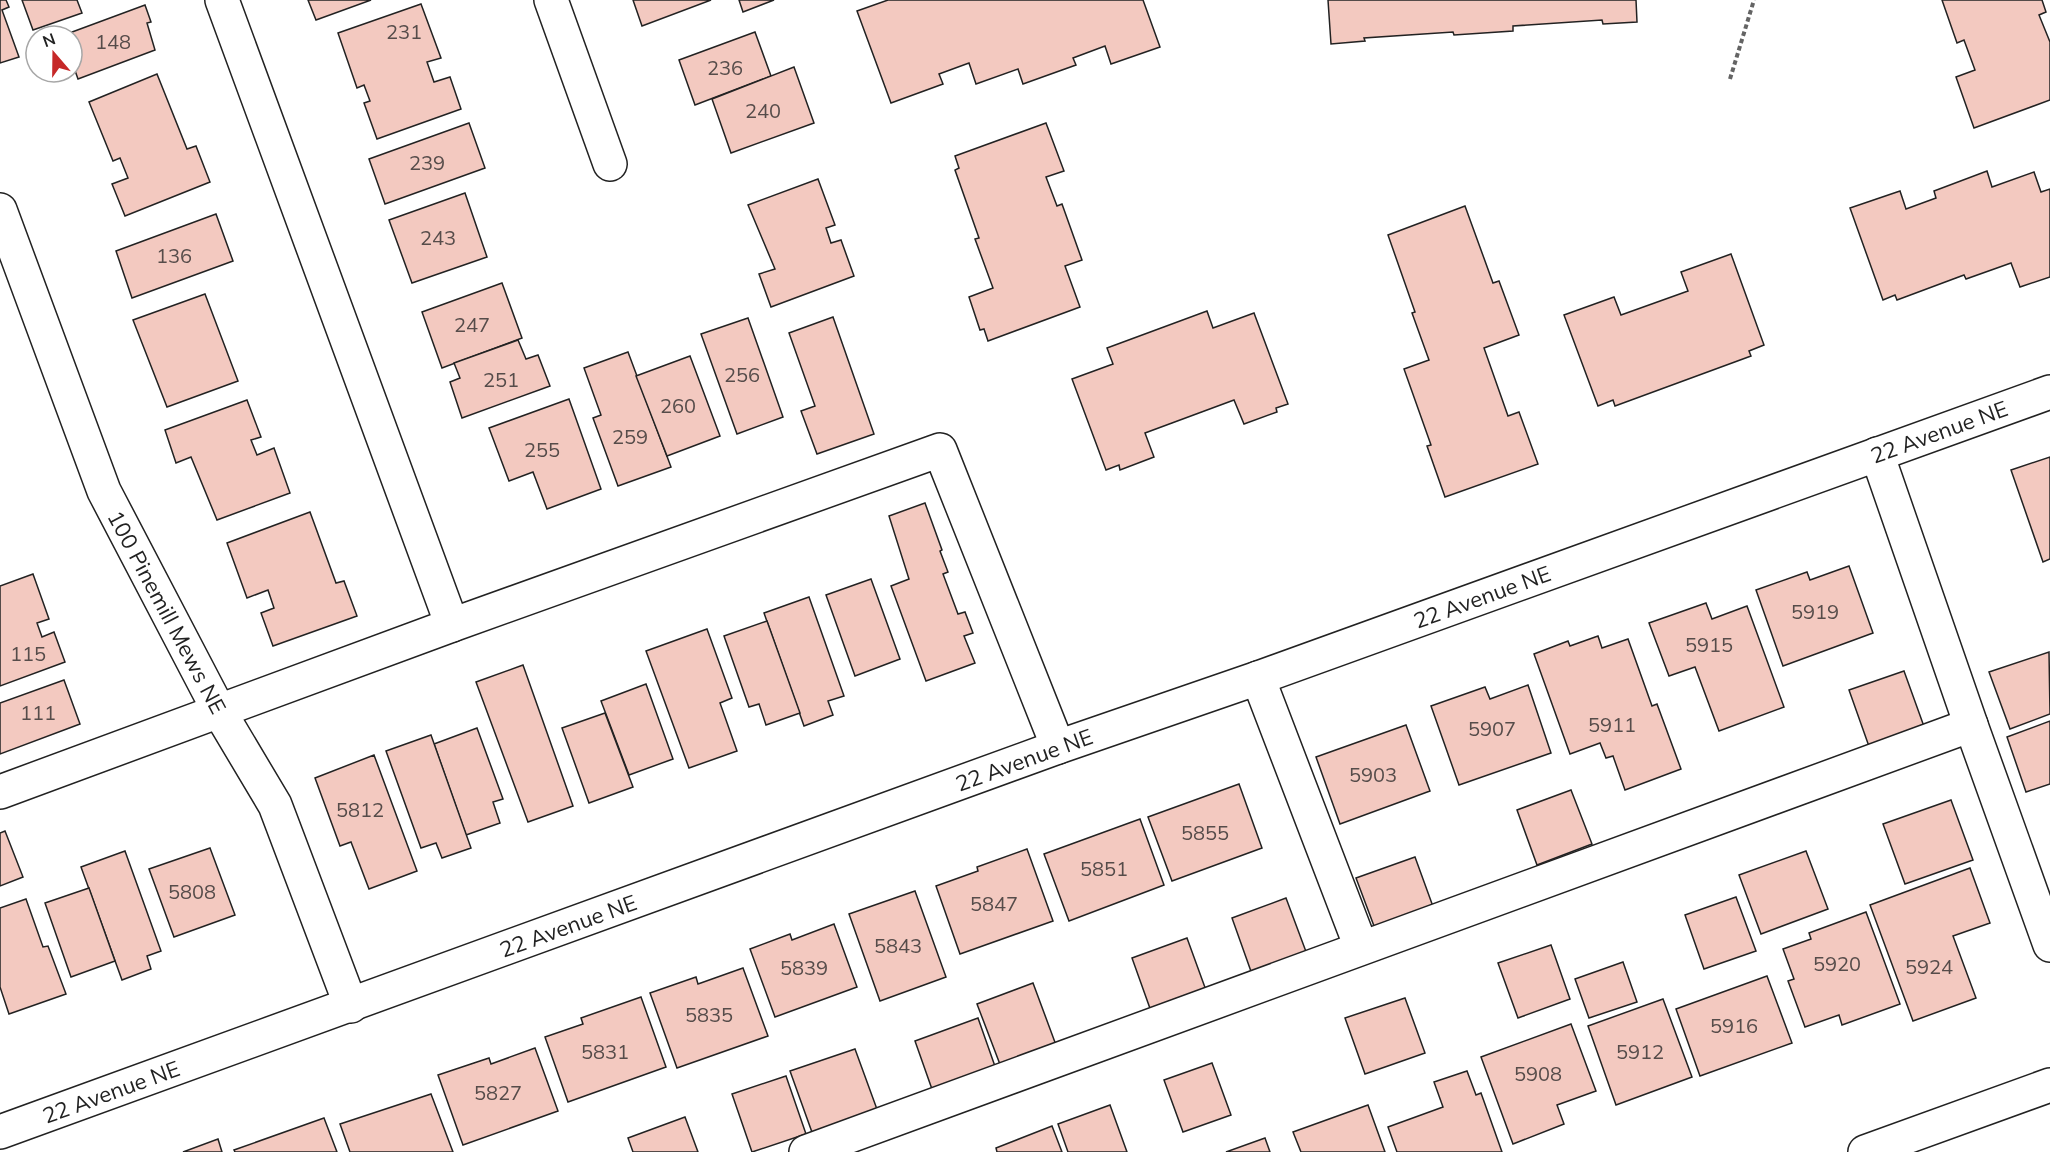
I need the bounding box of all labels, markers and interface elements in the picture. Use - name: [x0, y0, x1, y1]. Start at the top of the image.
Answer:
- house number: 231: [386, 19, 422, 44]
- north arrow: [24, 24, 84, 84]
- text: N: [40, 28, 58, 51]
- house number: 148: [95, 29, 131, 54]
- house number: 236: [707, 55, 743, 80]
- house number: 240: [745, 98, 781, 123]
- house number: 239: [409, 150, 445, 175]
- house number: 243: [420, 225, 456, 250]
- house number: 136: [156, 243, 192, 268]
- house number: 247: [454, 312, 490, 337]
- house number: 256: [724, 362, 760, 387]
- house number: 251: [483, 367, 519, 392]
- house number: 260: [660, 393, 696, 418]
- street label: 22 Avenue NE: [1867, 394, 2011, 470]
- house number: 259: [612, 424, 648, 449]
- house number: 255: [524, 437, 560, 462]
- street label: 100 Pinemill Mews NE: [102, 506, 232, 718]
- street label: 22 Avenue NE: [1410, 559, 1554, 635]
- house number: 5919: [1791, 599, 1839, 624]
- house number: 5915: [1685, 632, 1733, 657]
- house number: 115: [10, 641, 46, 666]
- house number: 111: [20, 700, 56, 725]
- house number: 5911: [1588, 712, 1636, 737]
- house number: 5907: [1468, 716, 1516, 741]
- street label: 22 Avenue NE: [952, 722, 1096, 798]
- house number: 5903: [1349, 762, 1397, 787]
- house number: 5812: [336, 797, 384, 822]
- house number: 5855: [1181, 820, 1229, 845]
- house number: 5851: [1080, 856, 1128, 881]
- house number: 5808: [168, 879, 216, 904]
- street label: 22 Avenue NE: [496, 888, 640, 964]
- house number: 5847: [970, 891, 1018, 916]
- house number: 5843: [874, 933, 922, 958]
- house number: 5920: [1813, 951, 1861, 976]
- house number: 5924: [1905, 954, 1953, 979]
- house number: 5839: [780, 955, 828, 980]
- house number: 5835: [685, 1002, 733, 1027]
- house number: 5916: [1710, 1013, 1758, 1038]
- house number: 5831: [581, 1039, 629, 1064]
- house number: 5912: [1616, 1039, 1664, 1064]
- street label: 22 Avenue NE: [39, 1054, 183, 1130]
- house number: 5908: [1514, 1061, 1562, 1086]
- house number: 5827: [474, 1080, 522, 1105]

